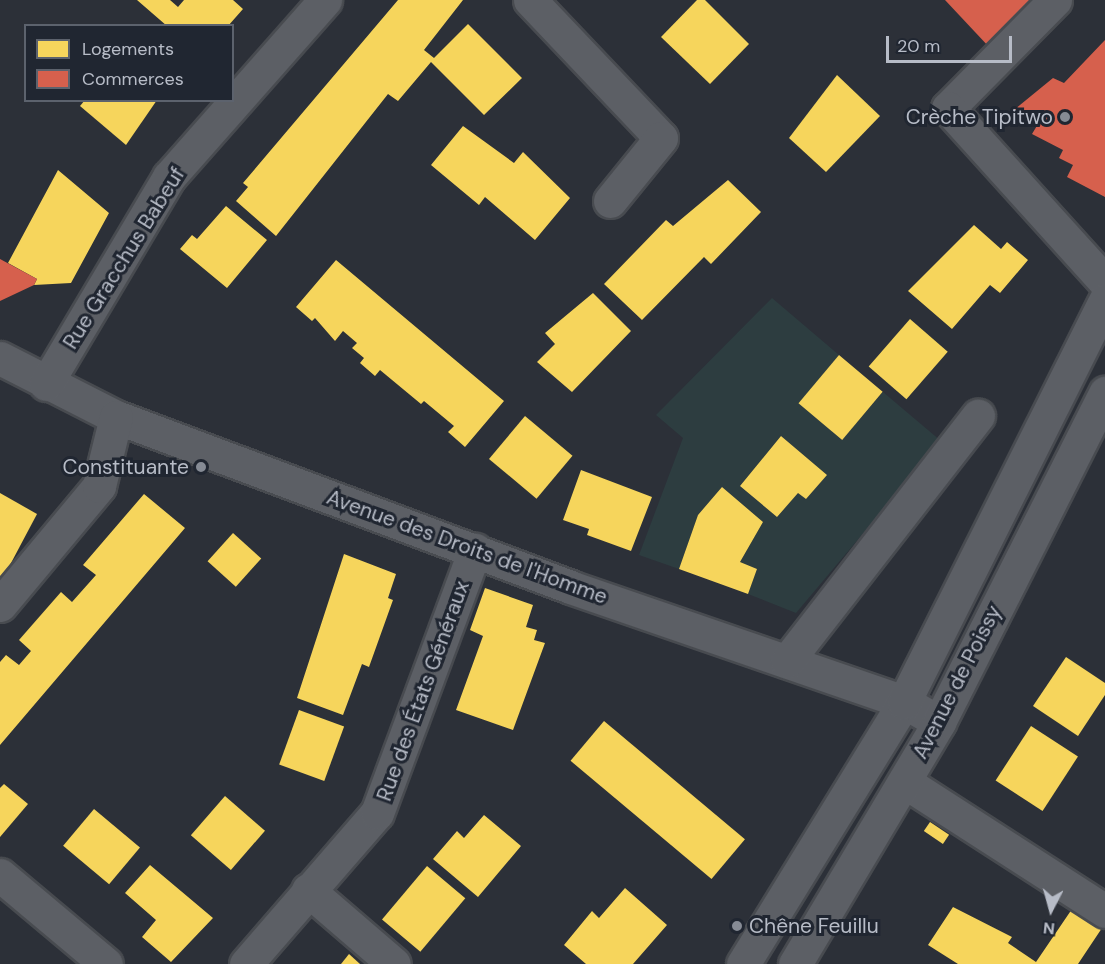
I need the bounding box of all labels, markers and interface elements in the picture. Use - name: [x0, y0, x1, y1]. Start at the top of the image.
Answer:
- legend: [24, 24, 234, 102]
- scale bar: [889, 24, 1015, 62]
- text: 20 m: [897, 34, 940, 58]
- text: Logements: [82, 37, 174, 61]
- text: Commerces: [82, 67, 184, 91]
- place label: Crèche Tipitwo: [906, 104, 1053, 130]
- marker: Crèche Tipitwo: [1058, 110, 1072, 124]
- street label: Rue Gracchus Babeuf: [58, 162, 190, 354]
- place label: Constituante: [62, 454, 189, 480]
- marker: Constituante: [194, 460, 208, 474]
- street label: Avenue des Droits de l'Homme: [323, 484, 611, 610]
- street label: Rue des États Généraux: [371, 578, 475, 804]
- street label: Avenue de Poissy: [907, 601, 1007, 763]
- north arrow: [1021, 880, 1081, 940]
- place label: Chêne Feuillu: [749, 913, 879, 939]
- text: N: [1042, 917, 1056, 939]
- marker: Chêne Feuillu: [730, 919, 744, 933]

